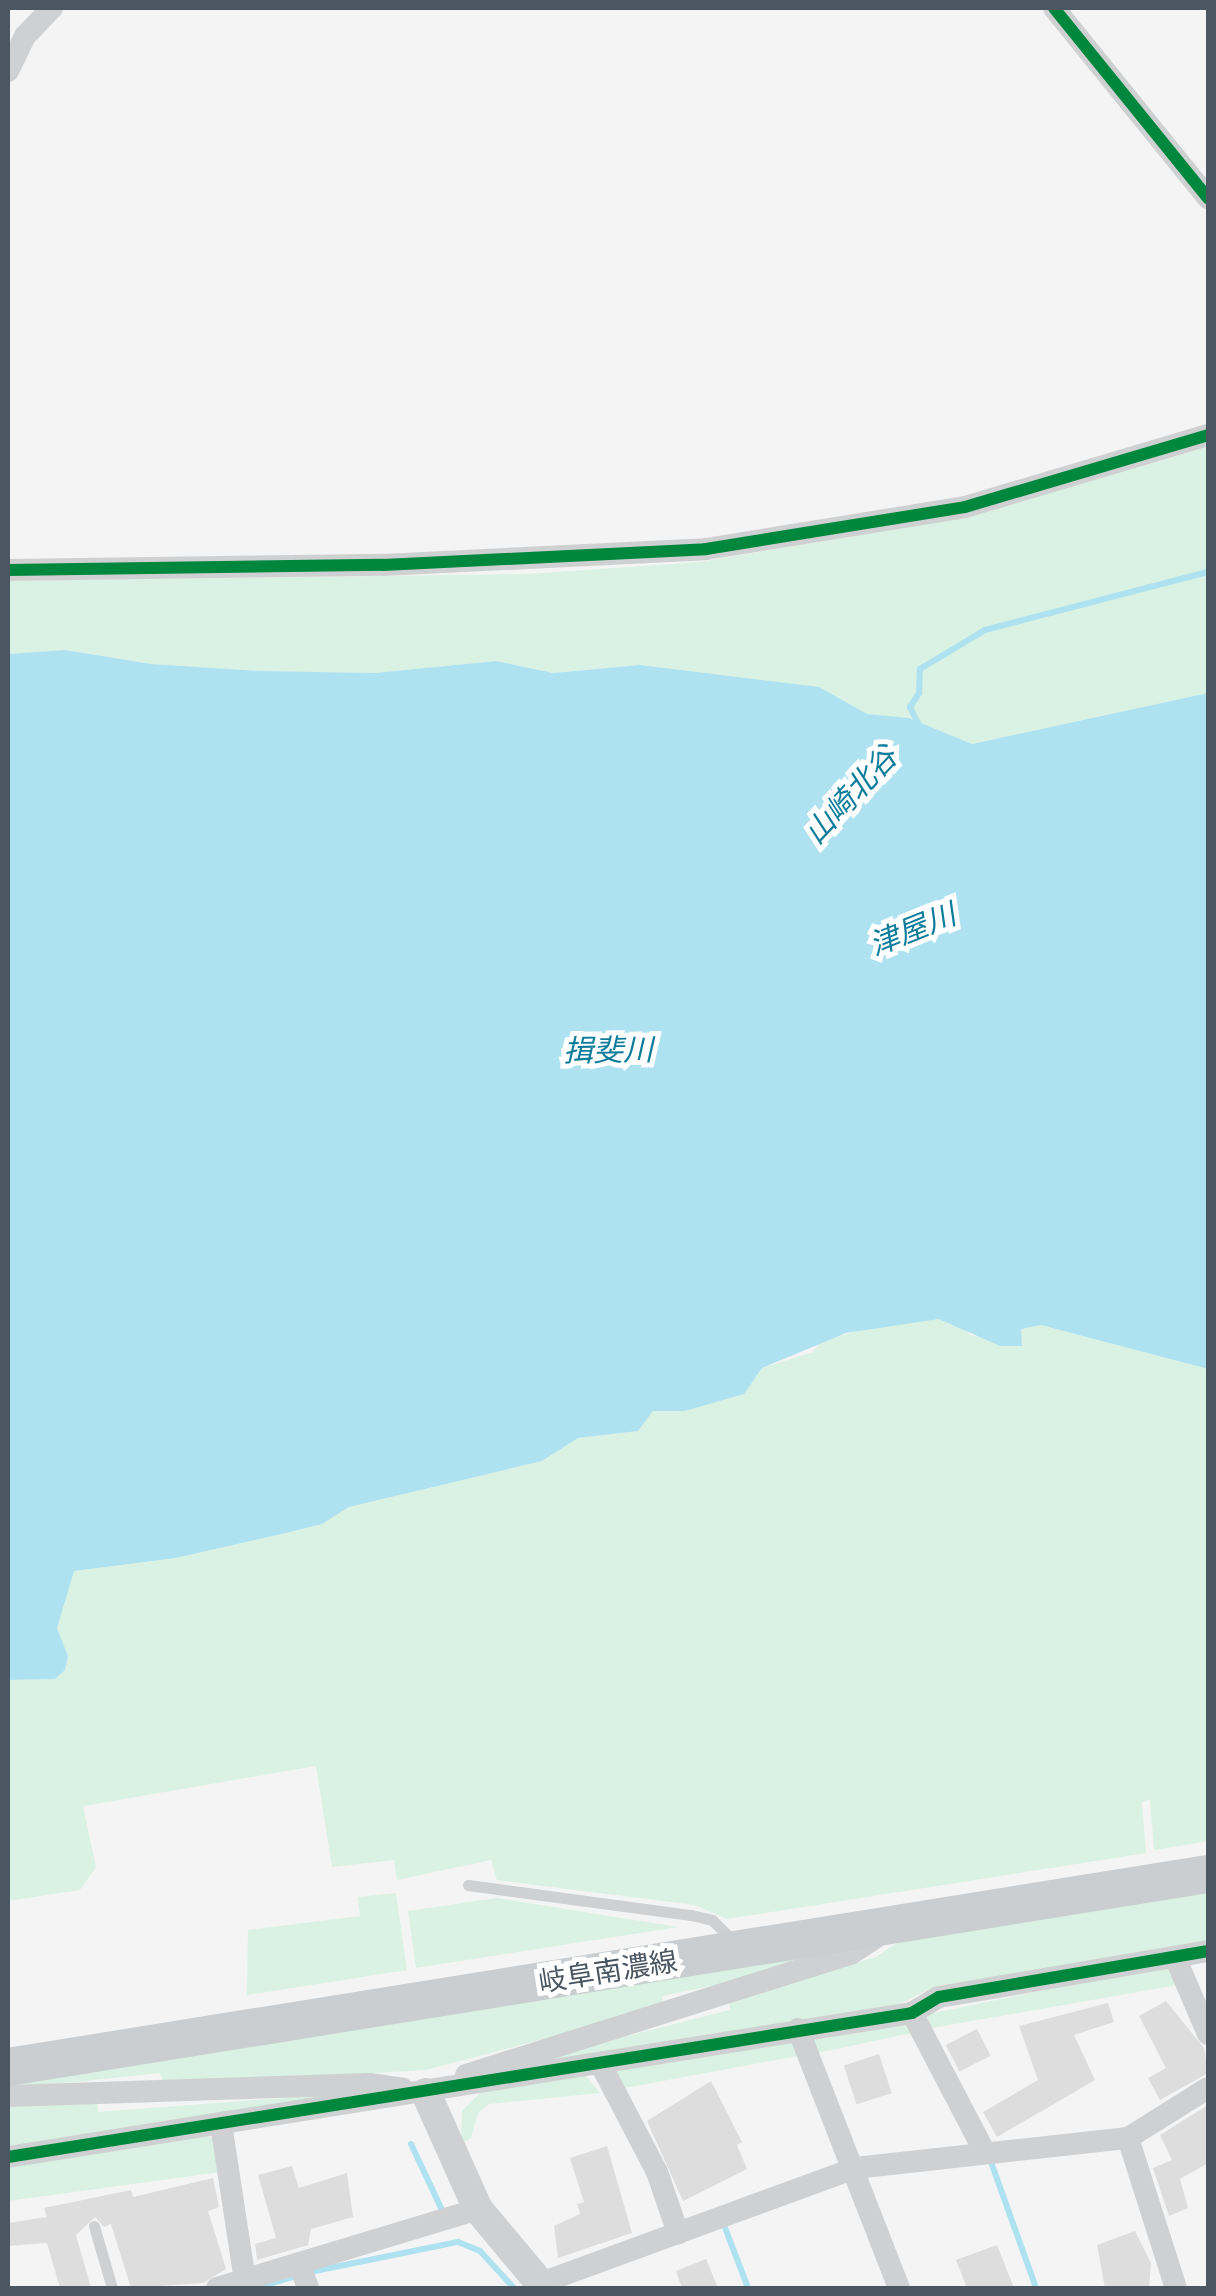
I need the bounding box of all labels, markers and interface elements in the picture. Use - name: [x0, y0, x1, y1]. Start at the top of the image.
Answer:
- water label: 山崎北谷: [798, 740, 906, 852]
- water label: 津屋川: [865, 897, 961, 965]
- water label: 揖斐川: [563, 1033, 653, 1071]
- street label: 岐阜南濃線: [536, 1944, 680, 2000]

